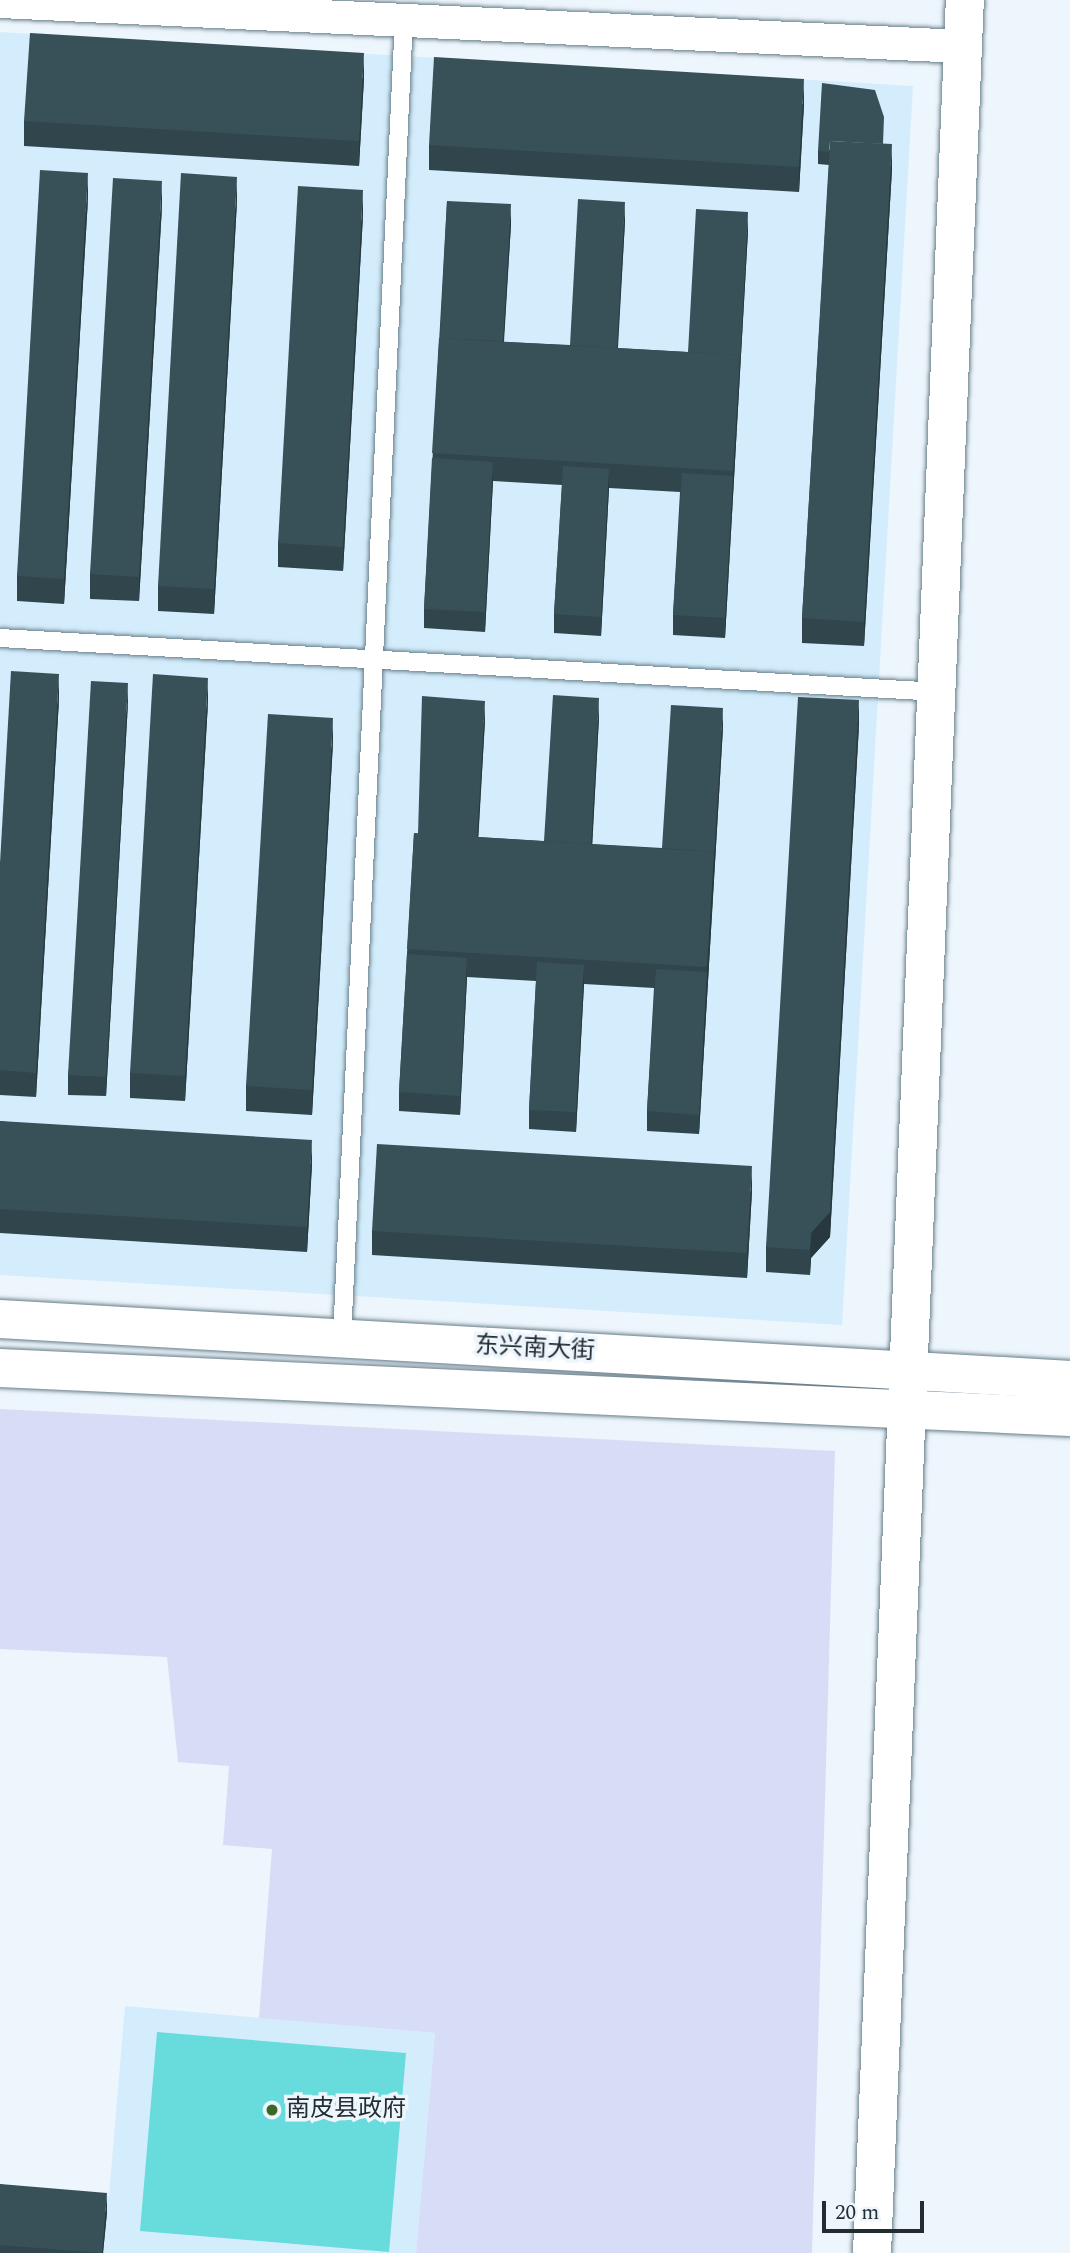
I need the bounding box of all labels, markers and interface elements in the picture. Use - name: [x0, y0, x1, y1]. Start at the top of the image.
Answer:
- street label: 东兴南大街: [474, 1331, 596, 1367]
- place label: 南皮县政府: [286, 2096, 406, 2124]
- marker: 南皮县政府: [264, 2102, 280, 2118]
- scale bar: [825, 2186, 926, 2230]
- text: 20 m: [835, 2197, 879, 2229]

